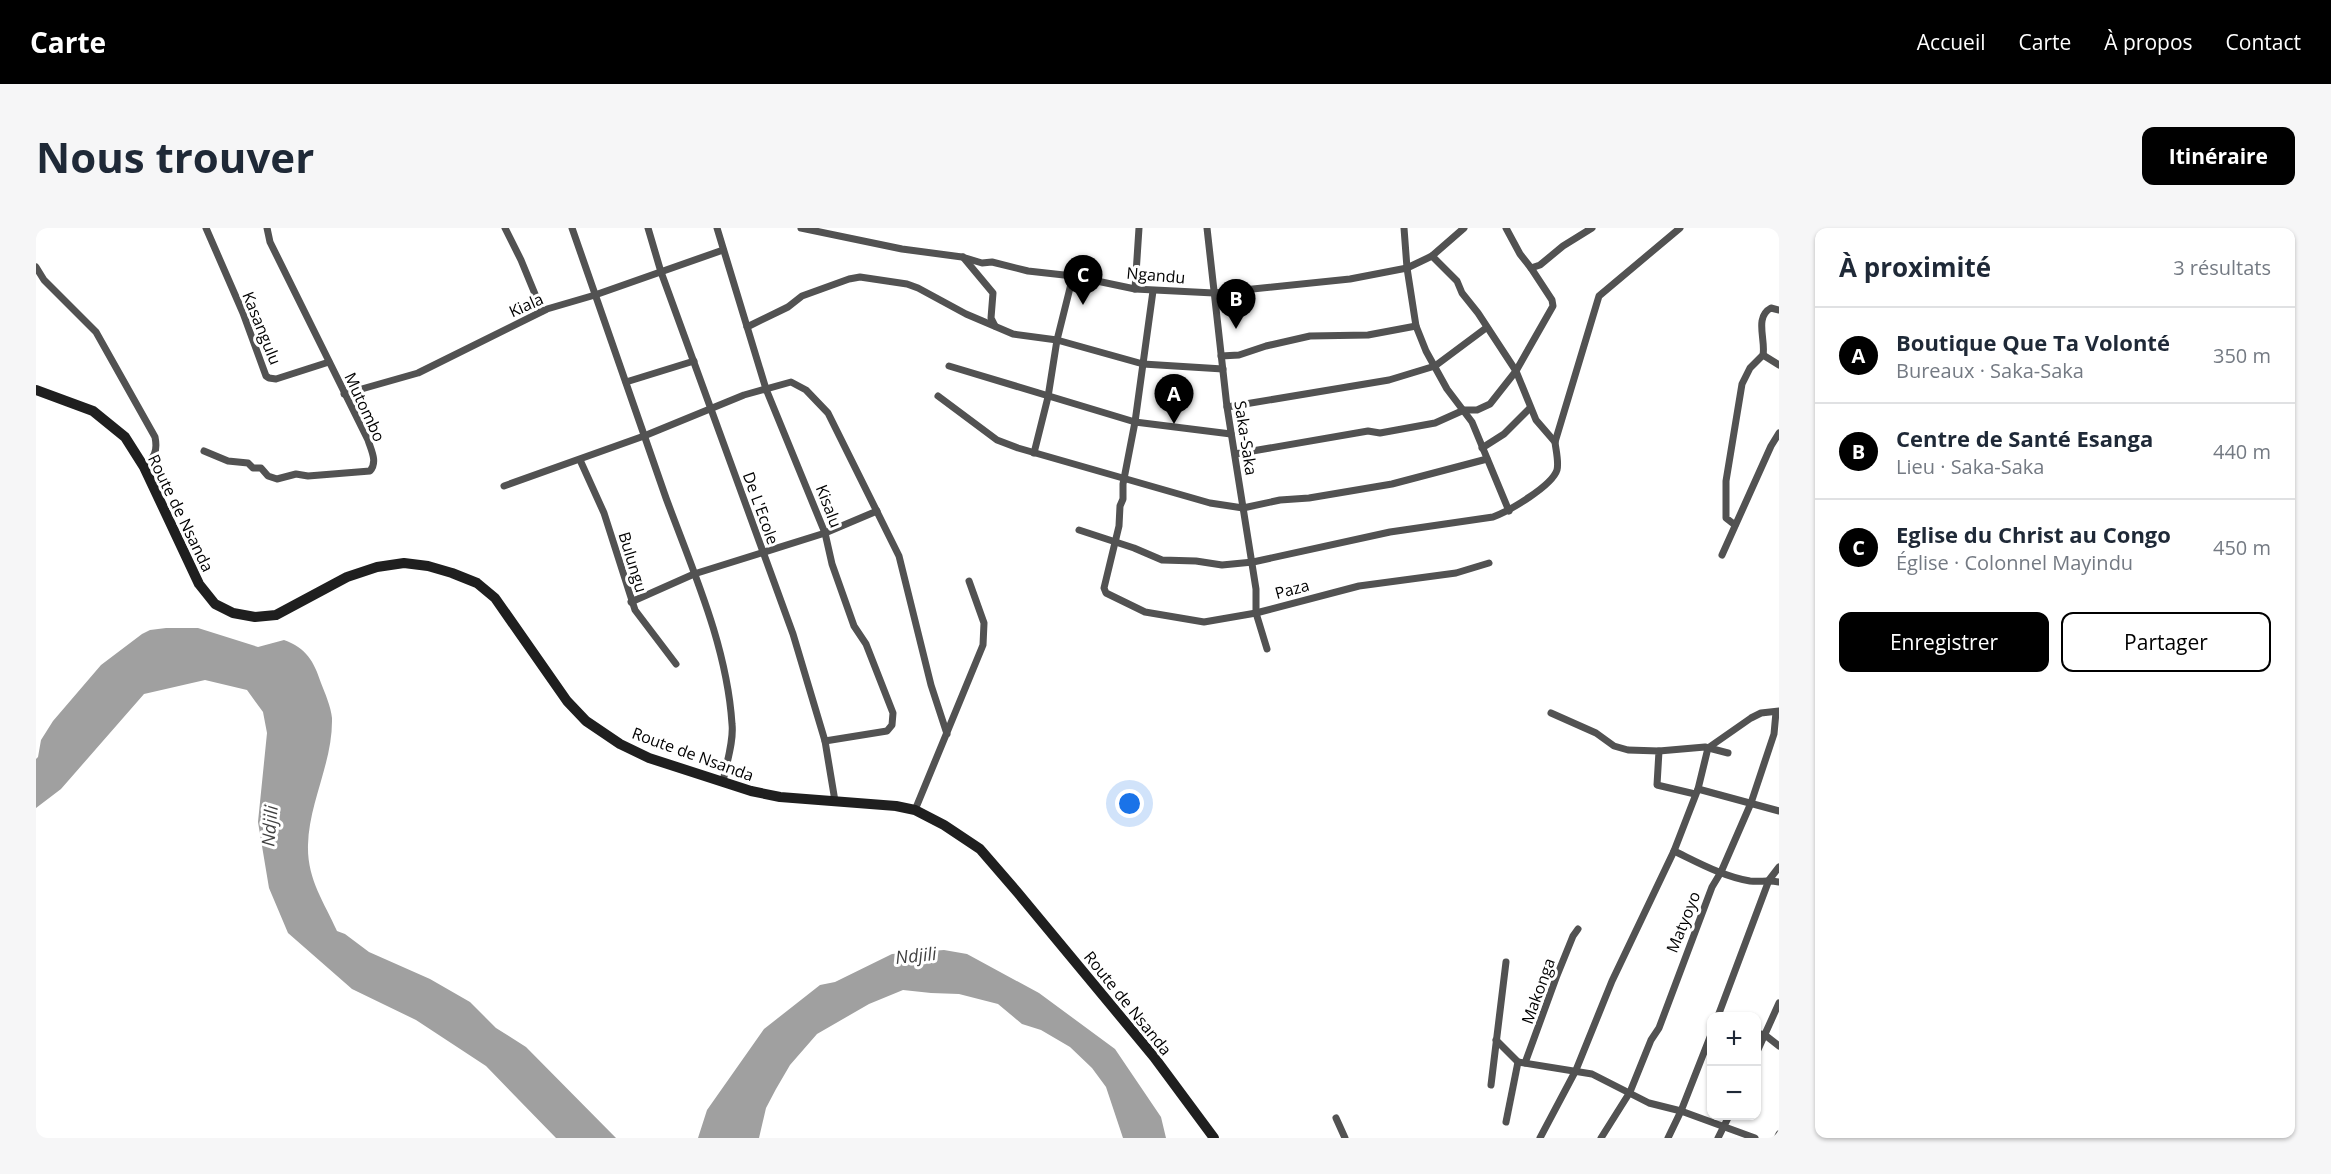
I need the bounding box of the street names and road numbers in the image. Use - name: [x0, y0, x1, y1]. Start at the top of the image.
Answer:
- street label: Ngandu: [1126, 261, 1186, 289]
- street label: Kasangulu: [237, 288, 287, 368]
- street label: Kiala: [505, 288, 547, 322]
- street label: Mutombo: [339, 369, 391, 445]
- street label: Saka-Saka: [1229, 399, 1263, 477]
- street label: Route de Nsanda: [143, 451, 219, 575]
- street label: De L'Ecole: [738, 469, 784, 547]
- street label: Kisalu: [811, 481, 847, 531]
- street label: Bulungu: [613, 529, 653, 595]
- street label: Paza: [1272, 574, 1312, 604]
- street label: Route de Nsanda: [629, 722, 757, 786]
- street label: Matyoyo: [1661, 888, 1705, 956]
- street label: Route de Nsanda: [1079, 946, 1177, 1060]
- street label: Makonga: [1516, 955, 1560, 1027]

